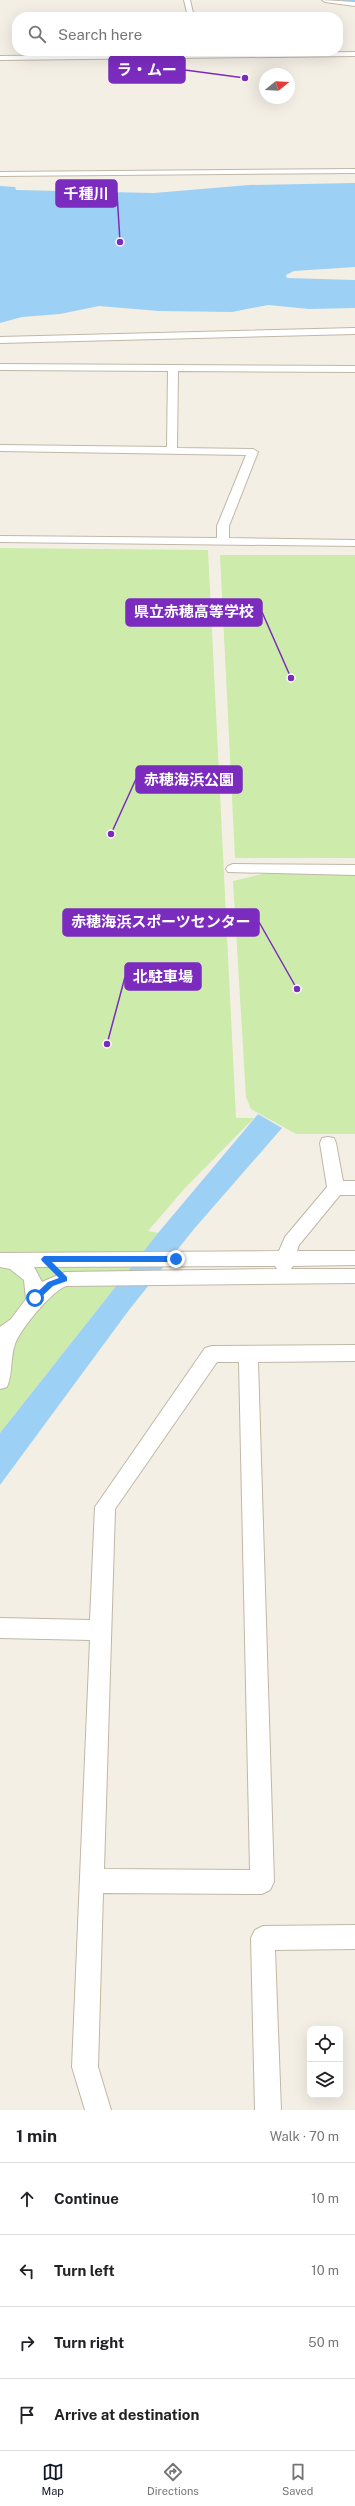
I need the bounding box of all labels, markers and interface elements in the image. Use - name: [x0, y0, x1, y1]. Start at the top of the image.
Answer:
- search box: [12, 12, 343, 56]
- icon: search: [26, 23, 48, 45]
- text: Search here: [58, 26, 142, 43]
- callout: ラ・ムー: [109, 56, 185, 83]
- text: ラ・ムー: [117, 61, 177, 78]
- north arrow: [259, 68, 295, 104]
- callout: 千種川: [56, 180, 117, 207]
- text: 千種川: [63, 185, 109, 202]
- callout: 県立赤穂高等学校: [126, 599, 262, 626]
- text: 県立赤穂高等学校: [134, 603, 254, 620]
- callout: 赤穂海浜公園: [136, 766, 242, 793]
- text: 赤穂海浜公園: [144, 771, 234, 788]
- callout: 赤穂海浜スポーツセンター: [63, 909, 259, 936]
- text: 赤穂海浜スポーツセンター: [71, 913, 251, 930]
- callout: 北駐車場: [125, 963, 201, 990]
- text: 北駐車場: [133, 968, 193, 985]
- route end: [167, 1250, 185, 1268]
- route start: [26, 1289, 44, 1307]
- map controls: [307, 2026, 343, 2098]
- button: locate: [307, 2026, 343, 2062]
- button: layers: [307, 2062, 343, 2098]
- text: 1 min: [16, 2126, 57, 2146]
- text: Walk · 70 m: [270, 2129, 339, 2144]
- icon: ahead: [16, 2188, 38, 2210]
- text: Continue: [54, 2190, 119, 2207]
- text: 10 m: [311, 2191, 339, 2206]
- icon: left: [16, 2260, 38, 2282]
- text: Turn left: [54, 2262, 115, 2279]
- text: 10 m: [311, 2263, 339, 2278]
- icon: right: [16, 2332, 38, 2354]
- text: Turn right: [54, 2334, 124, 2351]
- text: 50 m: [308, 2335, 339, 2350]
- icon: arrive: [16, 2404, 38, 2426]
- text: Arrive at destination: [54, 2406, 199, 2423]
- tab: Map: [42, 2461, 64, 2497]
- tab: Directions: [147, 2461, 199, 2497]
- tab: Saved: [282, 2461, 313, 2497]

